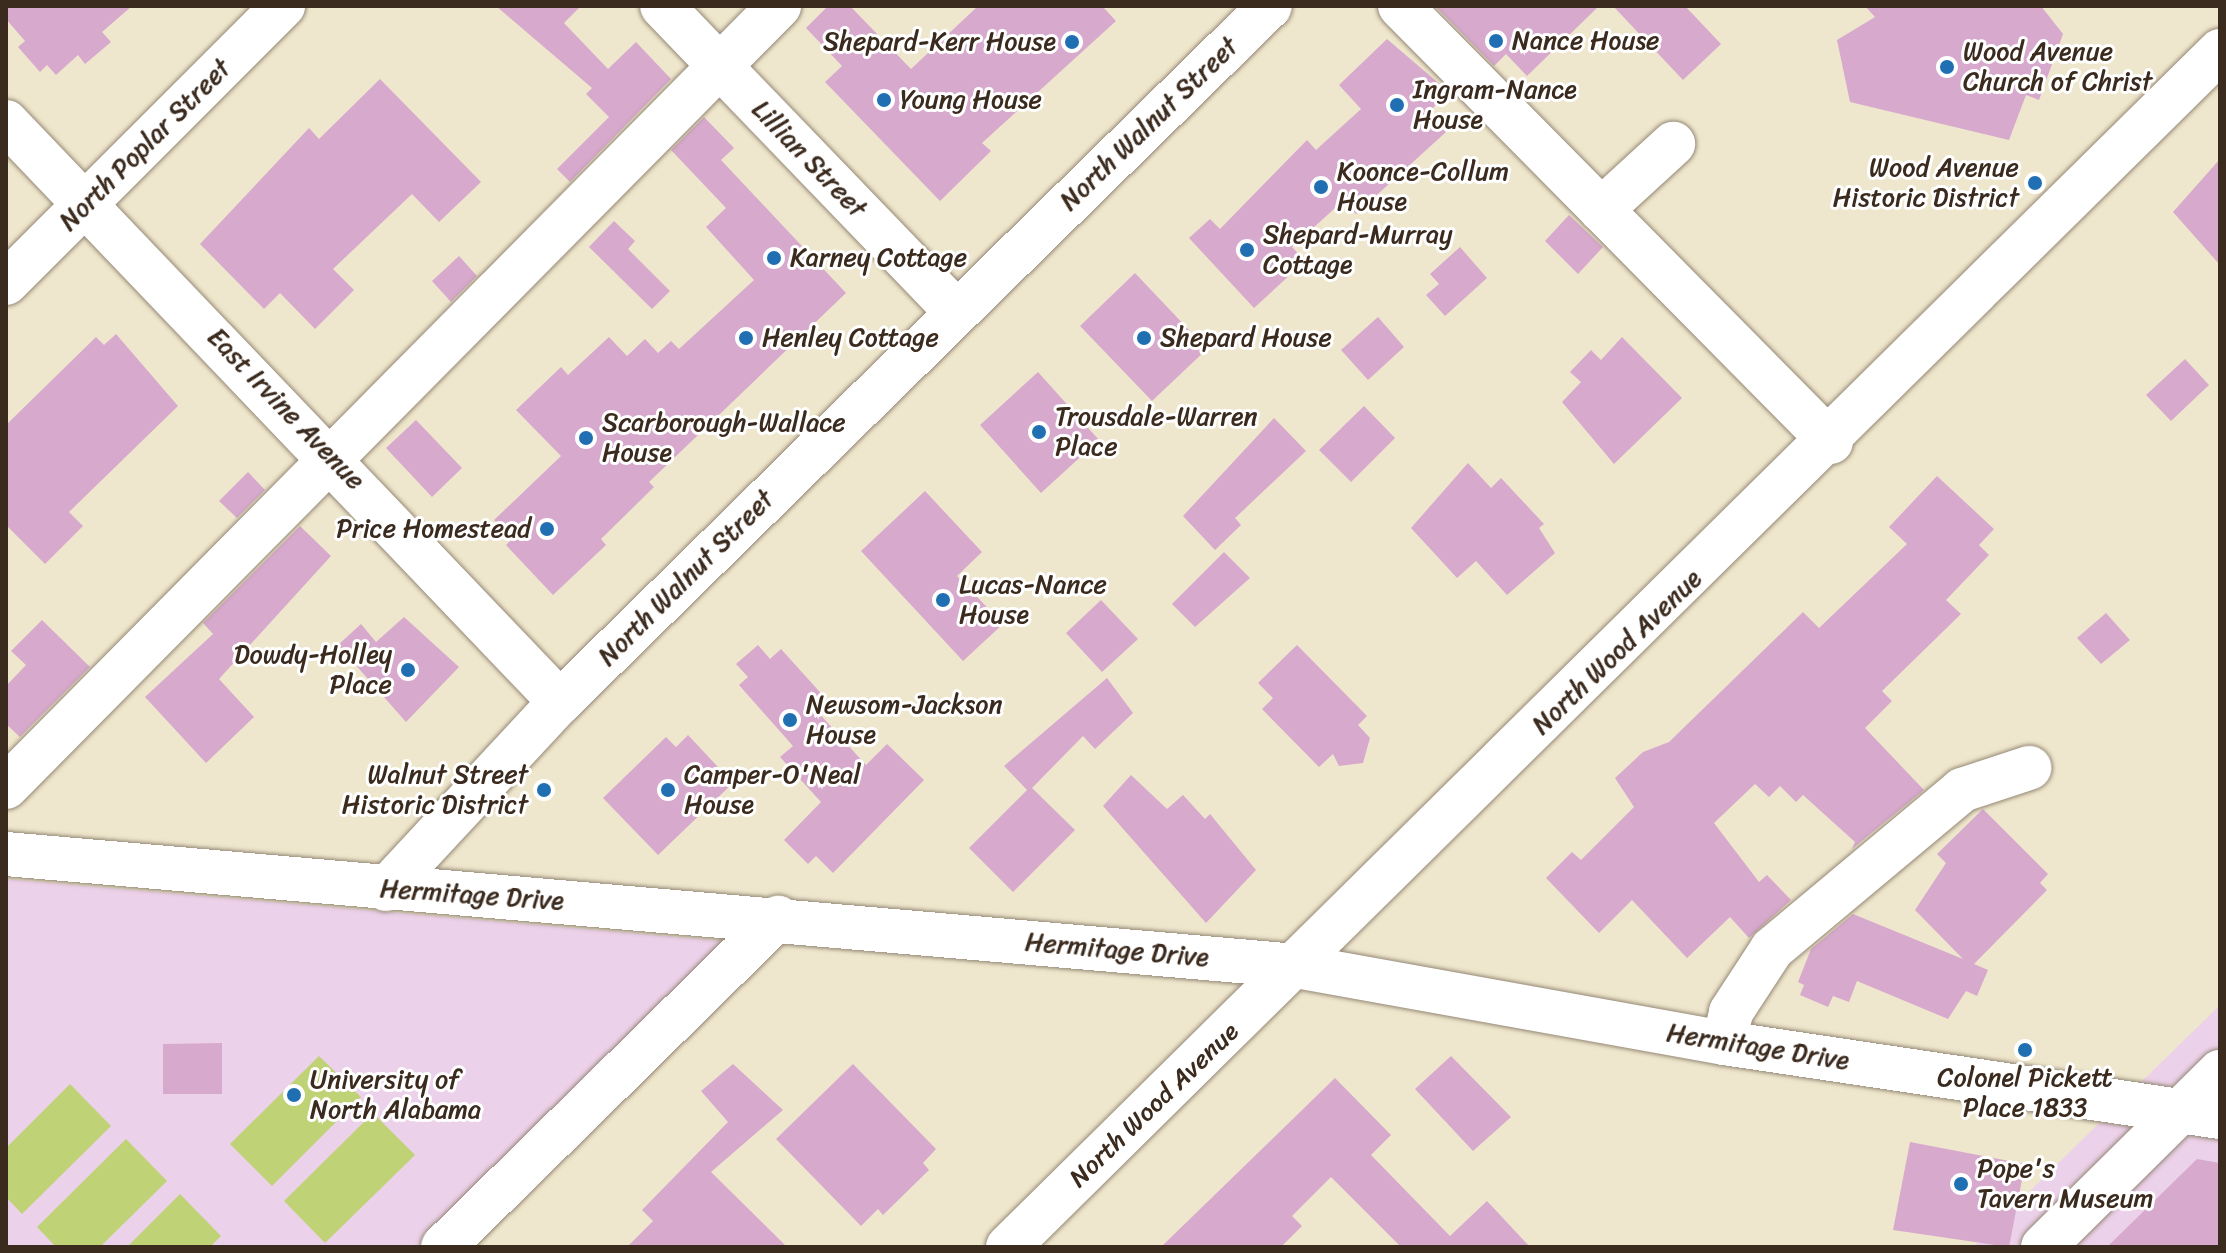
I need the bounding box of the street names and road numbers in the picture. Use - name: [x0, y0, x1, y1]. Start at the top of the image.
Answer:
- street label: North Walnut Street: [1054, 31, 1244, 217]
- street label: North Poplar Street: [53, 53, 237, 237]
- street label: Lillian Street: [745, 94, 873, 224]
- street label: East Irvine Avenue: [200, 321, 372, 497]
- street label: North Walnut Street: [592, 484, 780, 672]
- street label: North Wood Avenue: [1526, 563, 1708, 741]
- street label: Hermitage Drive: [379, 873, 565, 917]
- street label: Hermitage Drive: [1023, 926, 1211, 974]
- street label: North Wood Avenue: [1063, 1016, 1245, 1194]
- street label: Hermitage Drive: [1664, 1017, 1852, 1077]

